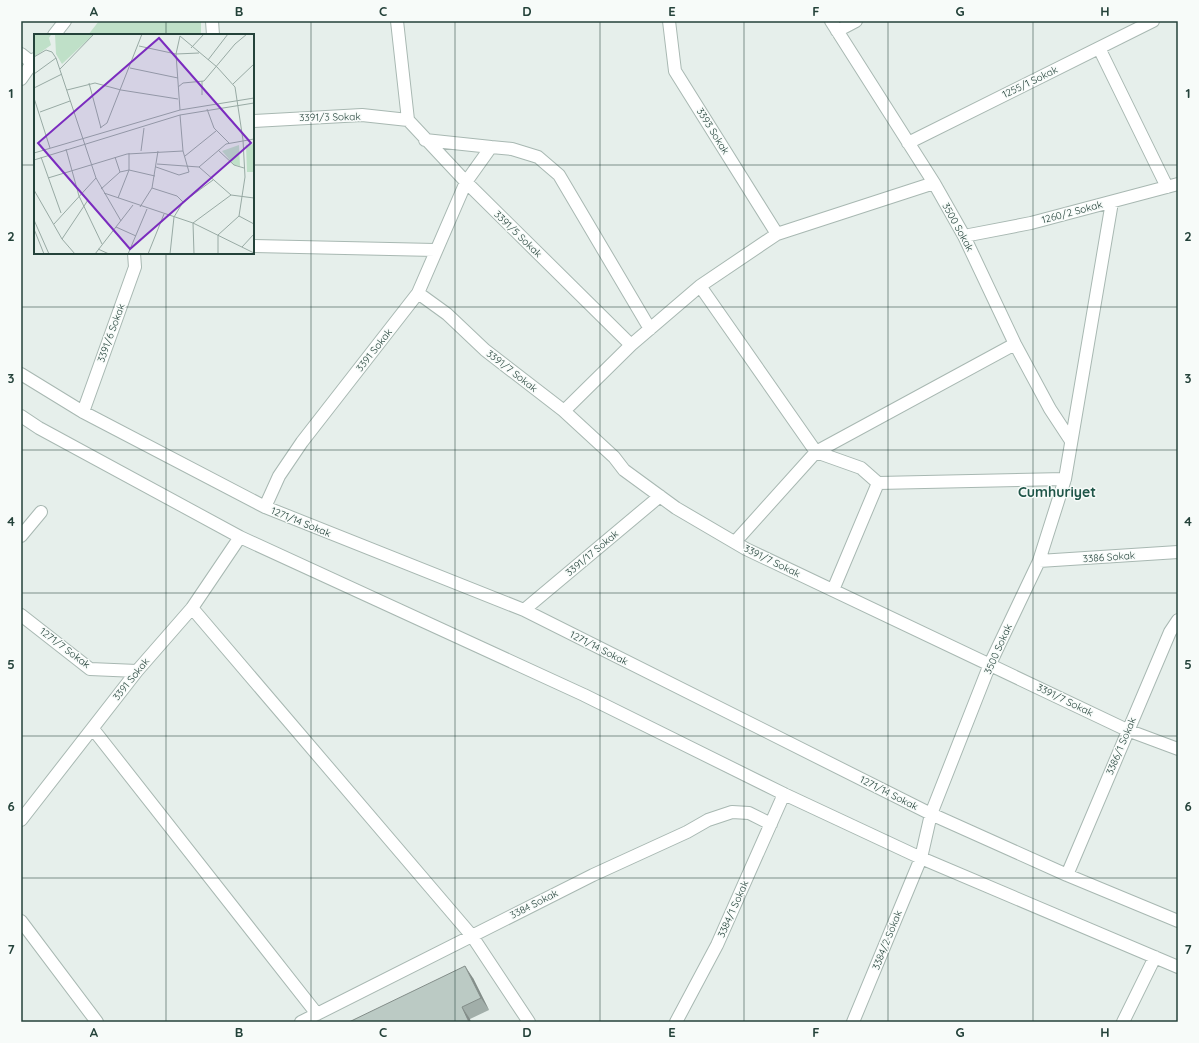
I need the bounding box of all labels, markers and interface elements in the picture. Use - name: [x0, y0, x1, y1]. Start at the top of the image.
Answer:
- text: A: [90, 3, 99, 19]
- text: B: [235, 3, 243, 19]
- text: C: [379, 3, 387, 19]
- text: D: [522, 3, 532, 19]
- text: E: [668, 3, 676, 19]
- text: F: [812, 3, 820, 19]
- text: G: [955, 3, 965, 19]
- text: H: [1100, 3, 1110, 19]
- inset map: [34, 34, 254, 254]
- street label: 1255/1 Sokak: [1000, 63, 1060, 101]
- text: 1: [8, 85, 14, 101]
- text: 1: [1185, 85, 1191, 101]
- street label: 3393 Sokak: [694, 105, 732, 157]
- street label: 3391/3 Sokak: [299, 110, 361, 124]
- street label: 1260/2 Sokak: [1040, 198, 1104, 226]
- street label: 3500 Sokak: [939, 200, 977, 254]
- street label: 3391/5 Sokak: [491, 208, 545, 260]
- text: 2: [7, 228, 15, 244]
- text: 2: [1184, 228, 1192, 244]
- street label: 3391/6 Sokak: [94, 302, 128, 364]
- street label: 3391 Sokak: [353, 326, 395, 374]
- street label: 3391/7 Sokak: [484, 347, 540, 395]
- text: 3: [8, 370, 15, 386]
- text: 3: [1185, 370, 1192, 386]
- district label: Cumhuriyet: [1018, 483, 1096, 501]
- street label: 1271/14 Sokak: [269, 504, 333, 540]
- text: 4: [7, 513, 15, 529]
- text: 4: [1184, 513, 1192, 529]
- street label: 3391/17 Sokak: [563, 527, 621, 579]
- street label: 3391/7 Sokak: [742, 542, 802, 580]
- street label: 3386 Sokak: [1082, 549, 1136, 565]
- street label: 3500 Sokak: [981, 622, 1015, 676]
- street label: 1271/7 Sokak: [37, 625, 93, 671]
- street label: 1271/14 Sokak: [568, 628, 630, 668]
- street label: 3391 Sokak: [110, 655, 152, 703]
- text: 5: [7, 656, 15, 672]
- text: 5: [1184, 656, 1192, 672]
- street label: 3391/7 Sokak: [1035, 681, 1095, 719]
- street label: 3386/1 Sokak: [1103, 715, 1139, 777]
- street label: 1271/14 Sokak: [858, 773, 920, 813]
- text: 6: [7, 798, 15, 814]
- text: 6: [1184, 798, 1192, 814]
- street label: 3384/1 Sokak: [715, 878, 751, 940]
- street label: 3384 Sokak: [508, 886, 560, 922]
- street label: 3384/2 Sokak: [869, 908, 905, 972]
- text: 7: [7, 941, 15, 957]
- text: 7: [1184, 941, 1192, 957]
- text: A: [90, 1024, 99, 1040]
- text: B: [235, 1024, 243, 1040]
- text: C: [379, 1024, 387, 1040]
- text: D: [522, 1024, 532, 1040]
- text: E: [668, 1024, 676, 1040]
- text: F: [812, 1024, 820, 1040]
- text: G: [955, 1024, 965, 1040]
- text: H: [1100, 1024, 1110, 1040]

